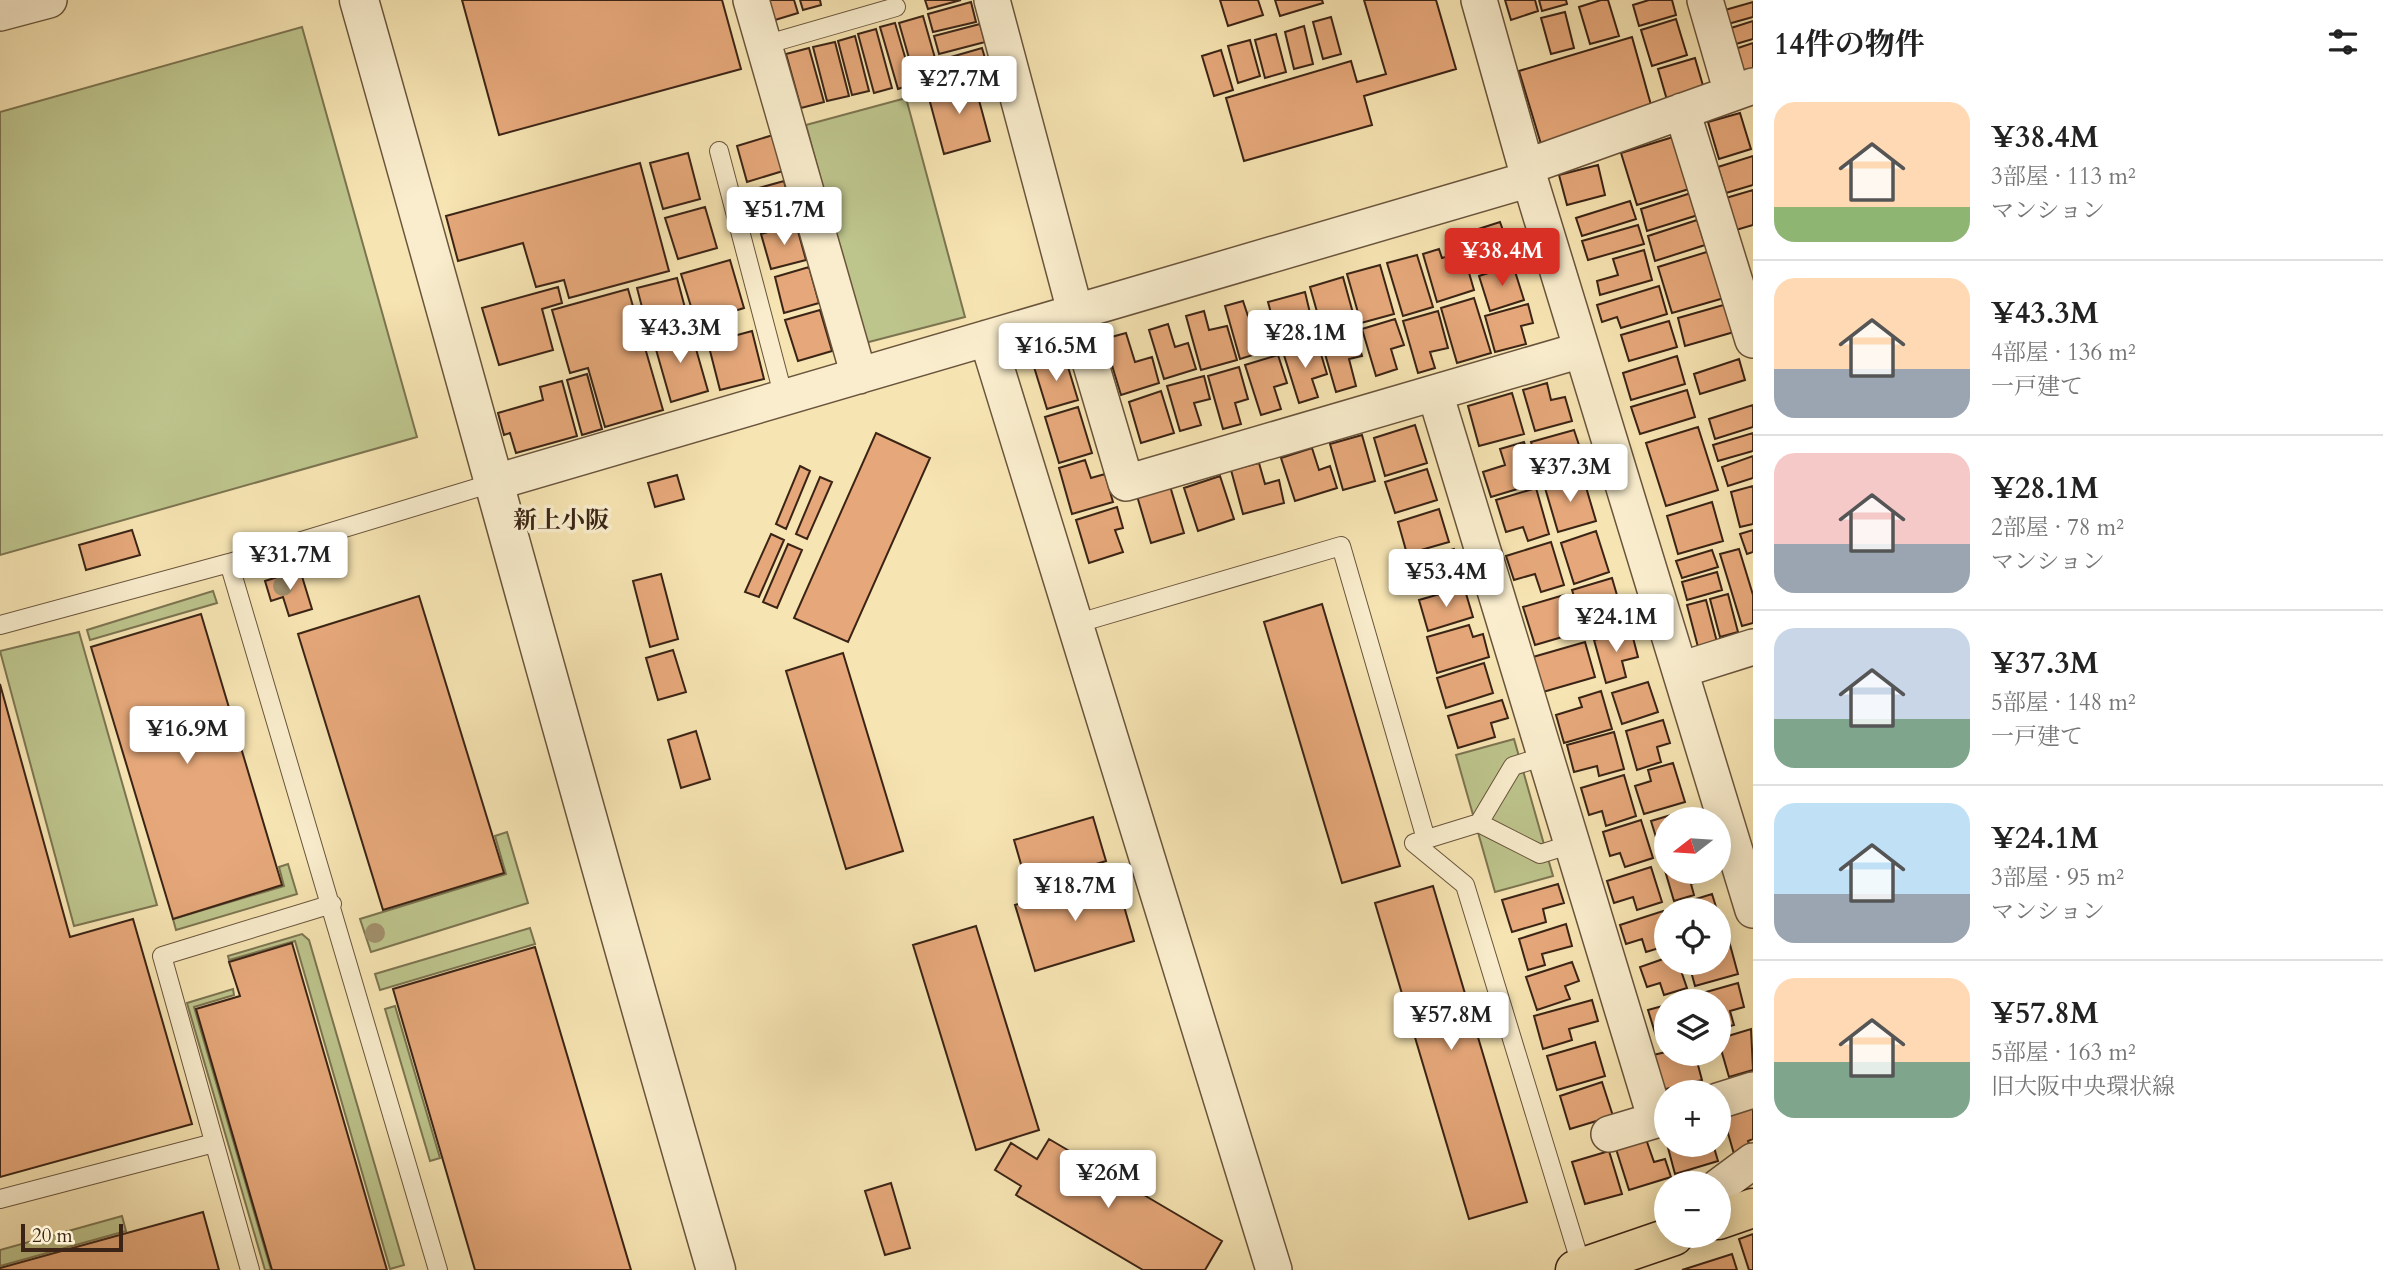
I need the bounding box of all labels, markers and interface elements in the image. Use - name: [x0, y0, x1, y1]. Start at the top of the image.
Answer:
- icon: filters: [2324, 23, 2362, 61]
- text: 14件の物件: [1774, 24, 1925, 65]
- pin: ¥27.7M: [902, 57, 1016, 116]
- text: ¥27.7M: [918, 63, 1000, 94]
- text: ¥38.4M: [1991, 117, 2099, 158]
- icon: home: [1830, 130, 1914, 214]
- text: 3部屋 · 113 m²: [1991, 161, 2136, 192]
- pin: ¥51.7M: [727, 188, 841, 247]
- text: ¥51.7M: [743, 194, 825, 225]
- text: マンション: [1991, 195, 2105, 226]
- pin: ¥38.4M: [1445, 229, 1559, 288]
- text: ¥38.4M: [1461, 235, 1543, 266]
- text: ¥43.3M: [1991, 293, 2099, 334]
- pin: ¥43.3M: [623, 306, 737, 365]
- icon: home: [1830, 306, 1914, 390]
- pin: ¥28.1M: [1248, 310, 1362, 370]
- text: ¥43.3M: [639, 312, 721, 343]
- text: ¥28.1M: [1264, 317, 1346, 348]
- pin: ¥16.5M: [999, 324, 1113, 383]
- text: ¥16.5M: [1015, 330, 1097, 361]
- text: 4部屋 · 136 m²: [1991, 337, 2136, 368]
- text: 一戸建て: [1991, 371, 2083, 402]
- pin: ¥37.3M: [1513, 444, 1627, 504]
- text: ¥37.3M: [1529, 451, 1611, 482]
- text: ¥28.1M: [1991, 468, 2099, 509]
- icon: home: [1830, 481, 1914, 565]
- district label: 新上小阪: [513, 504, 609, 537]
- text: 2部屋 · 78 m²: [1991, 512, 2124, 543]
- pin: ¥31.7M: [233, 532, 347, 592]
- text: ¥31.7M: [249, 539, 331, 570]
- text: マンション: [1991, 546, 2105, 577]
- pin: ¥53.4M: [1389, 550, 1503, 609]
- text: ¥53.4M: [1405, 556, 1487, 587]
- pin: ¥24.1M: [1559, 594, 1673, 654]
- text: ¥24.1M: [1575, 601, 1657, 632]
- text: ¥37.3M: [1991, 643, 2099, 684]
- icon: home: [1830, 656, 1914, 740]
- text: 5部屋 · 148 m²: [1991, 687, 2136, 718]
- pin: ¥16.9M: [130, 706, 244, 766]
- text: ¥16.9M: [146, 713, 228, 744]
- text: 一戸建て: [1991, 721, 2083, 752]
- north arrow: [1654, 807, 1731, 884]
- map controls: [1654, 807, 1731, 1248]
- text: ¥24.1M: [1991, 818, 2099, 859]
- icon: home: [1830, 831, 1914, 915]
- text: 3部屋 · 95 m²: [1991, 862, 2124, 893]
- pin: ¥18.7M: [1018, 864, 1132, 923]
- text: ¥18.7M: [1034, 870, 1116, 901]
- text: マンション: [1991, 896, 2105, 927]
- button: locate: [1654, 898, 1731, 975]
- button: layers: [1654, 989, 1731, 1066]
- pin: ¥57.8M: [1394, 992, 1508, 1052]
- text: ¥57.8M: [1991, 993, 2099, 1034]
- text: ¥57.8M: [1410, 999, 1492, 1030]
- icon: home: [1830, 1006, 1914, 1090]
- text: 5部屋 · 163 m²: [1991, 1037, 2136, 1068]
- text: 旧大阪中央環状線: [1991, 1071, 2175, 1102]
- button: +: [1654, 1080, 1731, 1157]
- pin: ¥26M: [1067, 1150, 1149, 1210]
- text: ¥26M: [1076, 1157, 1140, 1188]
- button: −: [1654, 1171, 1731, 1248]
- scale bar: [21, 1221, 122, 1253]
- text: 20 m: [32, 1223, 73, 1249]

